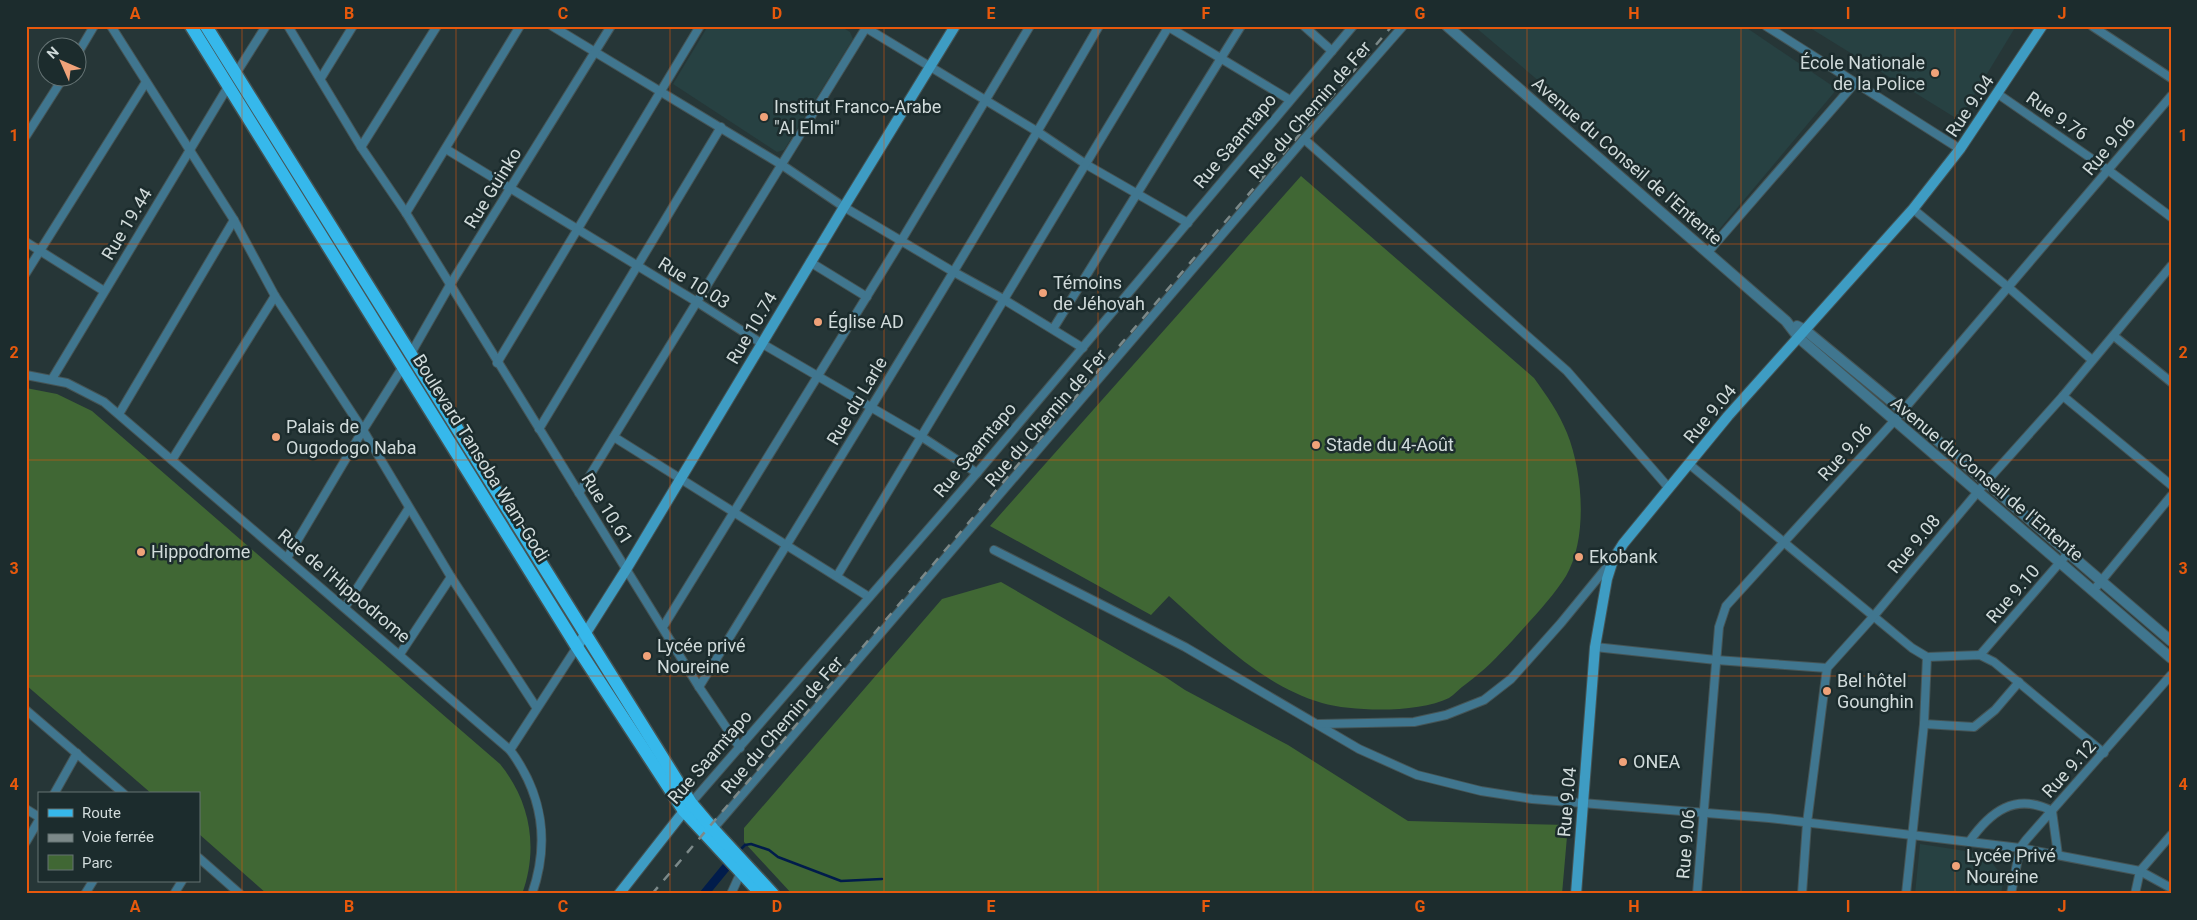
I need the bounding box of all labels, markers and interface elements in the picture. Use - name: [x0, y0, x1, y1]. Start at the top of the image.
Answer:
- text: A: [130, 4, 141, 23]
- text: B: [344, 4, 354, 23]
- text: C: [558, 4, 568, 23]
- text: D: [772, 4, 782, 23]
- text: E: [987, 4, 996, 23]
- text: F: [1202, 4, 1211, 23]
- text: G: [1415, 4, 1426, 23]
- text: H: [1628, 4, 1640, 23]
- text: I: [1846, 4, 1850, 23]
- text: J: [2058, 4, 2066, 23]
- street label: Rue du Chemin de Fer: [1244, 37, 1375, 183]
- north arrow: [38, 38, 88, 88]
- text: N: [44, 44, 62, 62]
- place label: École Nationale de la Police: [1800, 52, 1925, 94]
- marker: École Nationale de la Police: [1929, 67, 1941, 79]
- street label: Rue 9.04: [1941, 71, 1998, 141]
- street label: Avenue du Conseil de l'Entente: [1528, 72, 1726, 249]
- street label: Rue 9.76: [2023, 87, 2092, 144]
- street label: Rue Saamtapo: [1189, 89, 1280, 192]
- place label: Institut Franco-Arabe "Al Elmi": [774, 96, 941, 138]
- marker: Institut Franco-Arabe "Al Elmi": [758, 111, 770, 123]
- street label: Rue 9.06: [2078, 112, 2139, 179]
- text: 1: [9, 126, 19, 145]
- text: 1: [2178, 126, 2188, 145]
- street label: Rue Guinko: [460, 144, 526, 232]
- street label: Rue 19.44: [97, 184, 156, 264]
- street label: Rue 10.03: [655, 252, 734, 313]
- place label: Témoins de Jéhovah: [1053, 272, 1145, 314]
- marker: Témoins de Jéhovah: [1037, 287, 1049, 299]
- street label: Rue 10.74: [722, 288, 781, 368]
- place label: Église AD: [828, 311, 904, 332]
- marker: Église AD: [812, 316, 824, 328]
- text: 2: [9, 343, 19, 362]
- text: 2: [2178, 343, 2188, 362]
- street label: Rue du Chemin de Fer: [980, 345, 1111, 491]
- street label: Boulevard Tansoba Wam-Godi: [409, 350, 554, 565]
- street label: Rue du Larle: [822, 353, 891, 449]
- street label: Rue 9.04: [1679, 380, 1740, 447]
- street label: Avenue du Conseil de l'Entente: [1887, 392, 2088, 565]
- street label: Rue Saamtapo: [929, 398, 1020, 501]
- place label: Palais de Ougodogo Naba: [286, 416, 416, 458]
- street label: Rue 9.06: [1813, 419, 1876, 485]
- marker: Palais de Ougodogo Naba: [270, 431, 282, 443]
- place label: Stade du 4-Août: [1326, 434, 1454, 455]
- marker: Stade du 4-Août: [1310, 439, 1322, 451]
- street label: Rue 10.61: [577, 469, 638, 548]
- street label: Rue 9.08: [1883, 510, 1944, 577]
- street label: Rue de l'Hippodrome: [274, 524, 415, 647]
- place label: Hippodrome: [151, 541, 250, 562]
- marker: Hippodrome: [135, 546, 147, 558]
- place label: Ekobank: [1589, 546, 1658, 567]
- marker: Ekobank: [1573, 551, 1585, 563]
- text: 3: [9, 559, 19, 578]
- text: 3: [2178, 559, 2188, 578]
- street label: Rue 9.10: [1982, 560, 2044, 627]
- place label: Lycée privé Noureine: [657, 635, 746, 677]
- marker: Lycée privé Noureine: [641, 650, 653, 662]
- street label: Rue du Chemin de Fer: [716, 652, 847, 798]
- place label: Bel hôtel Gounghin: [1837, 670, 1914, 712]
- marker: Bel hôtel Gounghin: [1821, 685, 1833, 697]
- street label: Rue Saamtapo: [663, 706, 756, 808]
- street label: Rue 9.12: [2037, 736, 2100, 802]
- place label: ONEA: [1633, 751, 1680, 772]
- marker: ONEA: [1617, 756, 1629, 768]
- street label: Rue 9.04: [1553, 766, 1580, 838]
- text: 4: [9, 775, 19, 794]
- text: 4: [2178, 775, 2188, 794]
- legend: [38, 792, 200, 882]
- text: Route: [82, 804, 121, 822]
- street label: Rue 9.06: [1672, 808, 1699, 880]
- text: Voie ferrée: [82, 828, 154, 846]
- place label: Lycée Privé Noureine: [1966, 845, 2056, 887]
- text: Parc: [82, 854, 112, 872]
- marker: Lycée Privé Noureine: [1950, 860, 1962, 872]
- text: A: [130, 897, 141, 916]
- text: B: [344, 897, 354, 916]
- text: C: [558, 897, 568, 916]
- text: D: [772, 897, 782, 916]
- text: E: [987, 897, 996, 916]
- text: F: [1202, 897, 1211, 916]
- text: G: [1415, 897, 1426, 916]
- text: H: [1628, 897, 1640, 916]
- text: I: [1846, 897, 1850, 916]
- text: J: [2058, 897, 2066, 916]

